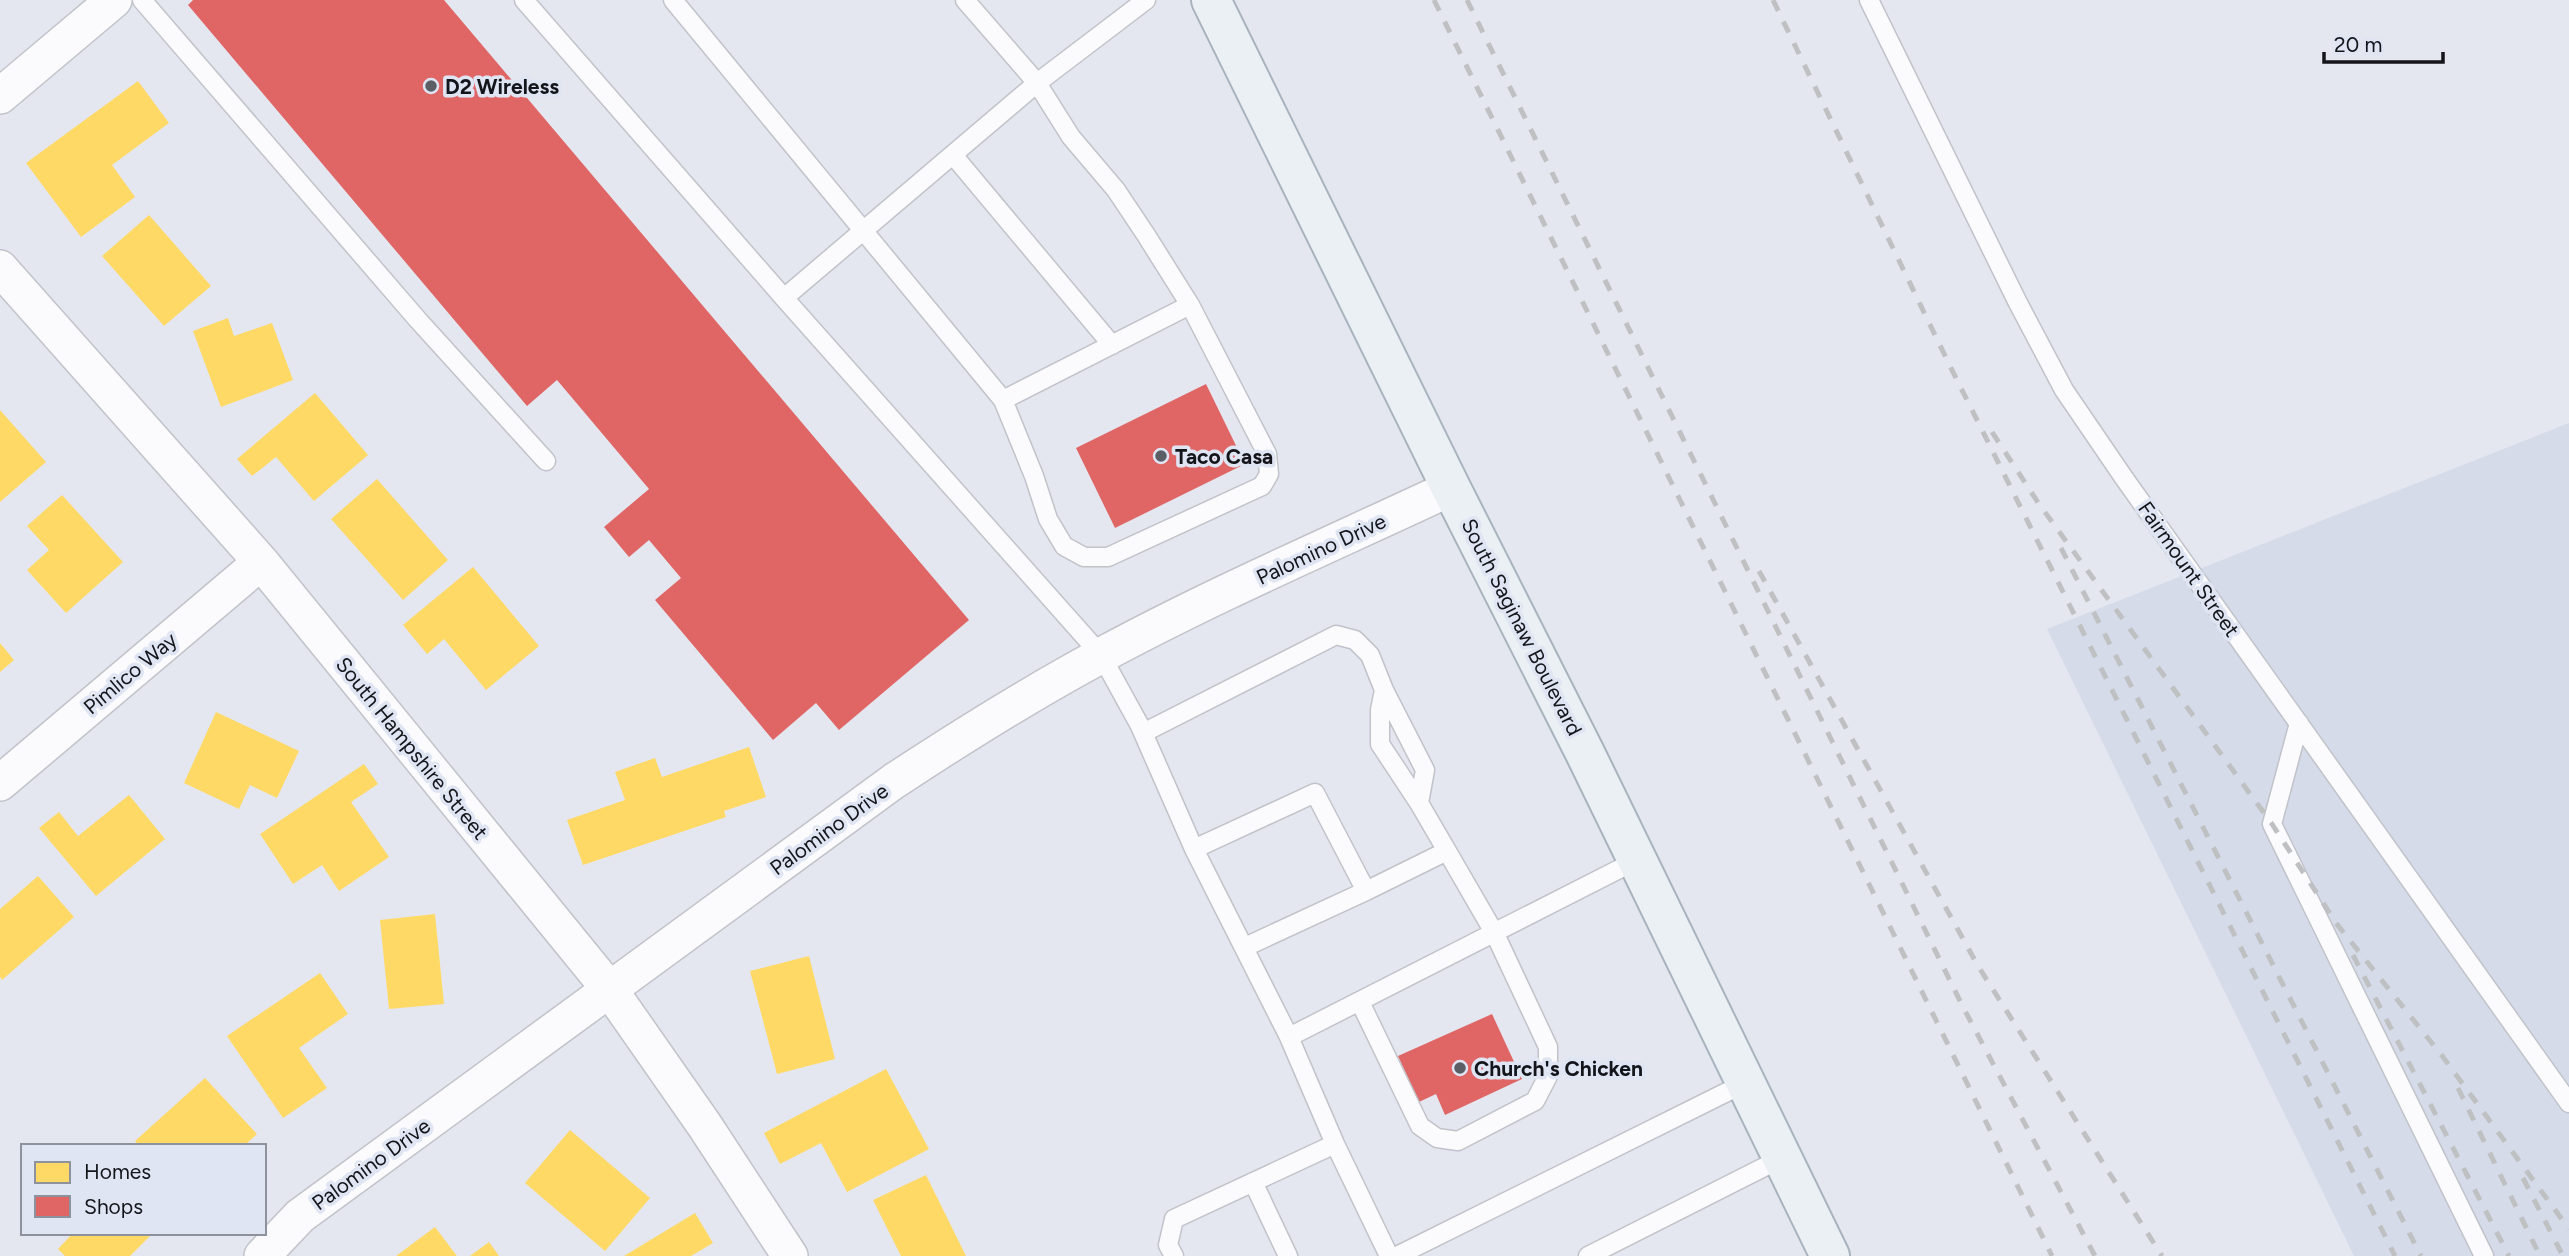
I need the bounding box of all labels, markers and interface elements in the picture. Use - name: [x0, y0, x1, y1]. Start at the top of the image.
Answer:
- scale bar: [2324, 21, 2443, 65]
- text: 20 m: [2334, 32, 2382, 57]
- place label: D2 Wireless: [445, 74, 559, 99]
- marker: D2 Wireless: [423, 78, 439, 94]
- place label: Taco Casa: [1175, 444, 1273, 469]
- marker: Taco Casa: [1153, 448, 1169, 464]
- street label: Fairmount Street: [2133, 497, 2245, 641]
- street label: Palomino Drive: [1252, 508, 1390, 590]
- street label: South Saginaw Boulevard: [1456, 515, 1588, 739]
- street label: Pimlico Way: [78, 627, 182, 719]
- street label: South Hampshire Street: [331, 652, 493, 844]
- street label: Palomino Drive: [765, 778, 893, 880]
- place label: Church's Chicken: [1474, 1056, 1643, 1081]
- marker: Church's Chicken: [1452, 1060, 1468, 1076]
- street label: Palomino Drive: [307, 1113, 435, 1215]
- legend: [21, 1144, 266, 1235]
- text: Homes: [84, 1159, 151, 1184]
- text: Shops: [84, 1194, 143, 1219]

